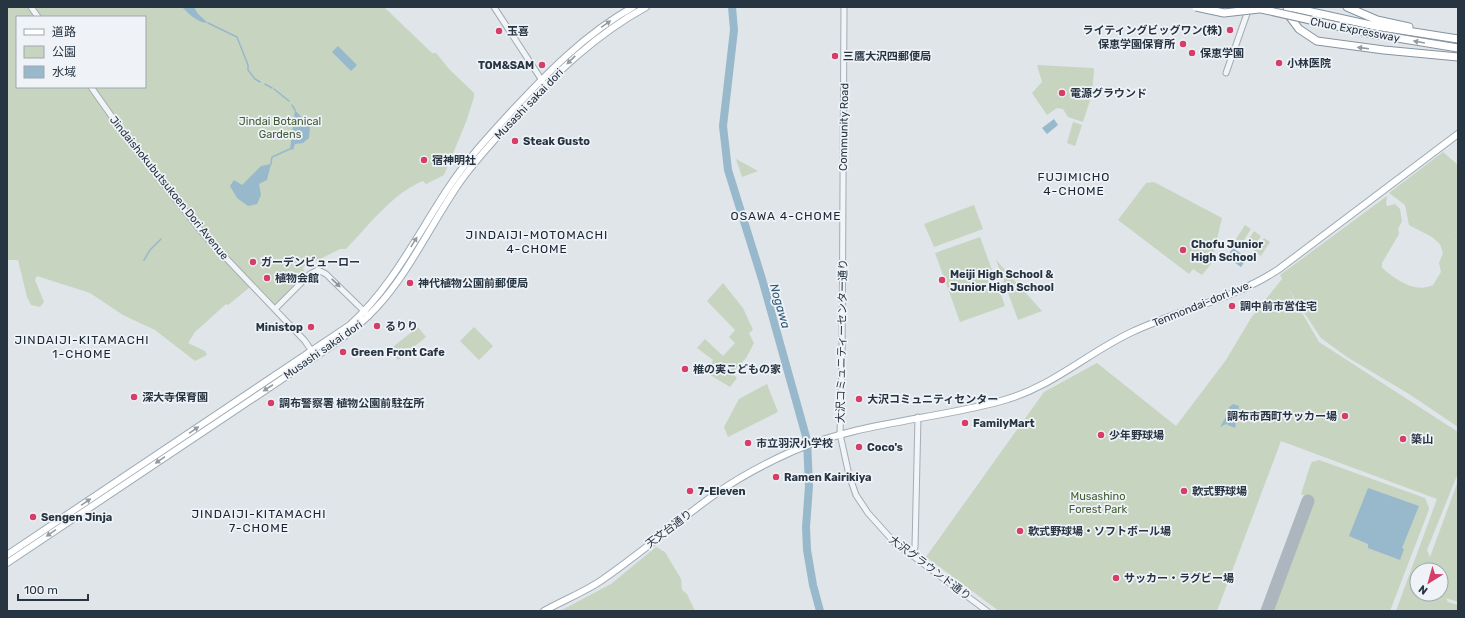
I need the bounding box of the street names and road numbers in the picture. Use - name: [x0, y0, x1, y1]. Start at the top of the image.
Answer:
- street label: Chuo Expressway: [1309, 15, 1401, 45]
- street label: Musashi sakai dori: [492, 66, 566, 142]
- street label: Community Road: [837, 83, 851, 171]
- street label: Jindaishokubutsukoen Dori Avenue: [107, 114, 231, 262]
- street label: 大沢コミュニティーセンター通り: [834, 259, 850, 423]
- street label: Tenmondai-dori Ave.: [1151, 278, 1254, 330]
- street label: Musashi sakai dori: [281, 318, 365, 382]
- street label: 天文台通り: [643, 507, 695, 551]
- street label: 大沢グラウンド通り: [887, 533, 973, 603]

